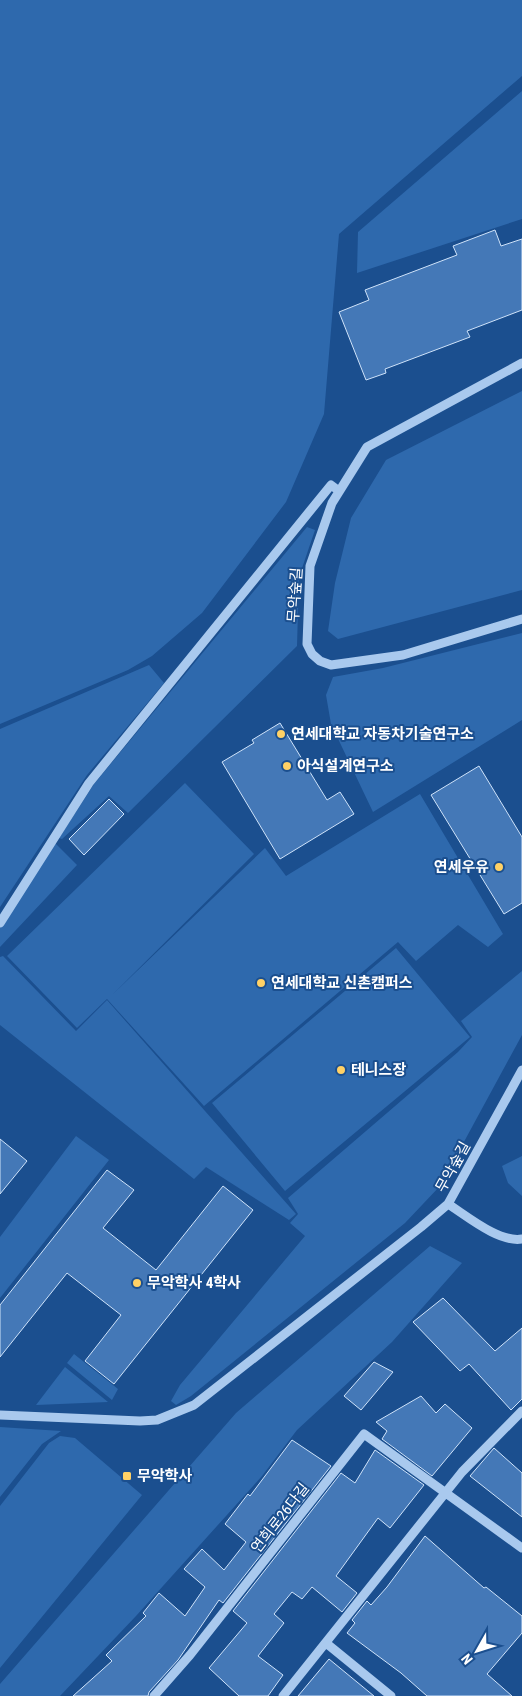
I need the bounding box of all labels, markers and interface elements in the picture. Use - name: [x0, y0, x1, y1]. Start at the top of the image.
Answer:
- street label: 무악숲길: [284, 567, 306, 623]
- place label: 연세대학교 자동차기술연구소: [291, 725, 474, 743]
- marker: 연세대학교 자동차기술연구소: [275, 728, 287, 740]
- place label: 아식설계연구소: [297, 757, 394, 775]
- marker: 아식설계연구소: [281, 760, 293, 772]
- place label: 연세우유: [434, 858, 489, 876]
- marker: 연세우유: [493, 861, 505, 873]
- place label: 연세대학교 신촌캠퍼스: [271, 974, 413, 992]
- marker: 연세대학교 신촌캠퍼스: [255, 977, 267, 989]
- place label: 테니스장: [351, 1061, 406, 1079]
- marker: 테니스장: [335, 1064, 347, 1076]
- street label: 무악숲길: [432, 1138, 474, 1196]
- place label: 무악학사 4학사: [147, 1274, 241, 1292]
- marker: 무악학사 4학사: [131, 1277, 143, 1289]
- place label: 무악학사: [137, 1467, 192, 1485]
- marker: 무악학사: [121, 1470, 133, 1482]
- street label: 연희로26다길: [247, 1479, 313, 1557]
- north arrow: [452, 1626, 502, 1676]
- text: N: [458, 1651, 476, 1668]

